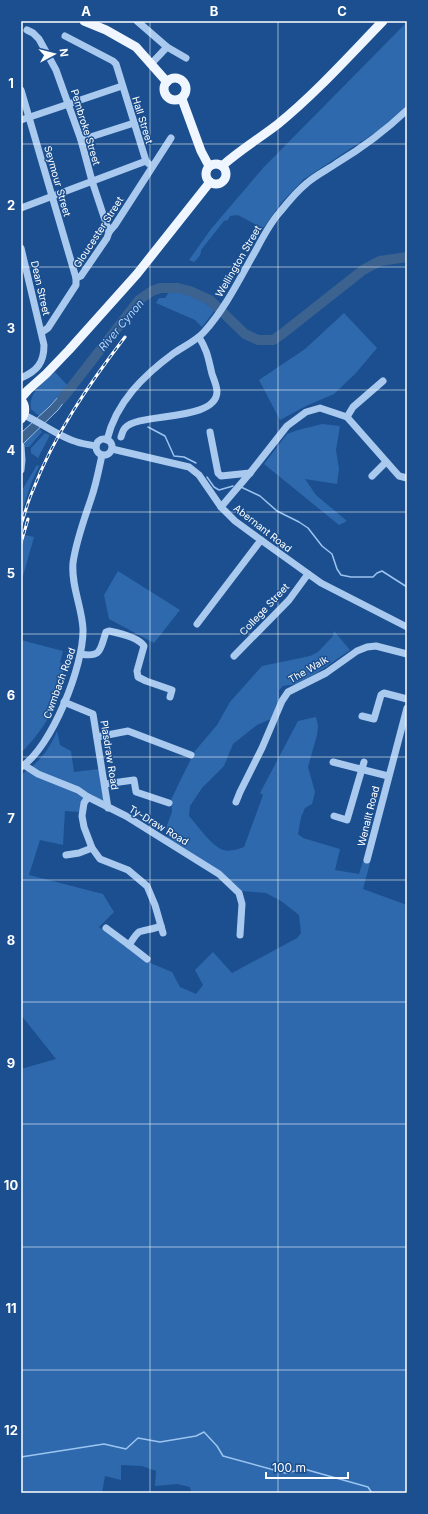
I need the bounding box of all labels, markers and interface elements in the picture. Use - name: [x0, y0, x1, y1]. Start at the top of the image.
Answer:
- text: A: [81, 3, 91, 19]
- text: B: [210, 3, 219, 19]
- text: C: [337, 3, 347, 19]
- north arrow: [34, 34, 74, 74]
- text: N: [56, 48, 71, 58]
- text: 1: [8, 75, 14, 91]
- street label: Pembroke Street: [69, 88, 103, 167]
- street label: Hall Street: [130, 95, 156, 146]
- street label: Seymour Street: [42, 144, 74, 219]
- street label: Gloucester Street: [71, 194, 126, 270]
- text: 2: [7, 197, 15, 213]
- street label: Wellington Street: [213, 222, 264, 299]
- street label: Dean Street: [29, 260, 53, 317]
- water label: River Cynon: [95, 296, 147, 354]
- text: 3: [7, 320, 15, 336]
- text: 4: [7, 442, 16, 458]
- street label: Abernant Road: [232, 502, 294, 554]
- text: 5: [7, 565, 15, 581]
- street label: College Street: [237, 580, 292, 638]
- street label: Cwmbach Road: [41, 646, 77, 720]
- street label: The Walk: [286, 653, 330, 685]
- text: 6: [7, 687, 15, 703]
- street label: Plasdraw Road: [99, 719, 121, 791]
- street label: Wenallt Road: [355, 785, 381, 847]
- street label: Ty-Draw Road: [127, 803, 191, 847]
- text: 7: [7, 810, 15, 826]
- text: 8: [7, 932, 15, 948]
- text: 9: [7, 1055, 15, 1071]
- text: 10: [4, 1177, 18, 1193]
- text: 11: [5, 1300, 17, 1316]
- text: 12: [4, 1422, 18, 1438]
- scale bar: [266, 1454, 348, 1480]
- text: 100 m: [272, 1460, 306, 1475]

